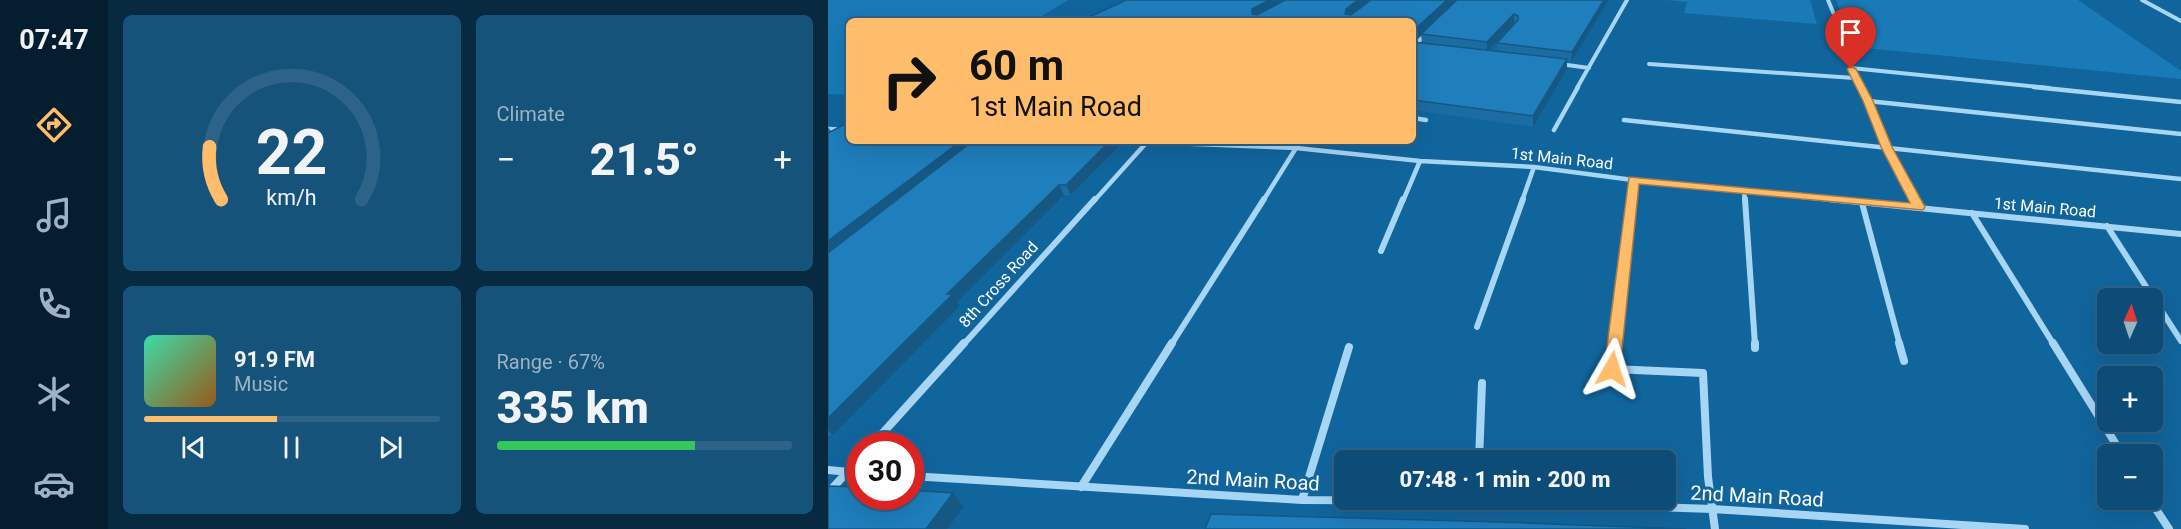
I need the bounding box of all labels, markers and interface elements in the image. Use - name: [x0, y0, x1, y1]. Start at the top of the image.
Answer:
- pin: [1825, 7, 1876, 69]
- icon: arrive: [1834, 16, 1867, 49]
- text: 07:47: [19, 24, 89, 56]
- text: 60 m: [969, 41, 1064, 90]
- icon: right: [870, 42, 948, 120]
- text: 1st Main Road: [969, 91, 1142, 123]
- text: Climate: [497, 102, 565, 126]
- icon: directions: [33, 104, 75, 146]
- text: 22: [256, 116, 328, 189]
- text: 21.5°: [590, 133, 699, 186]
- text: −: [497, 140, 515, 179]
- text: +: [773, 140, 792, 179]
- street label: 1st Main Road: [1510, 144, 1614, 173]
- text: km/h: [267, 185, 317, 210]
- icon: music: [33, 194, 75, 236]
- street label: 1st Main Road: [1993, 194, 2097, 221]
- street label: 8th Cross Road: [955, 237, 1042, 331]
- icon: phone: [33, 283, 75, 325]
- north arrow: [2097, 288, 2163, 354]
- map controls: [2097, 288, 2163, 510]
- position arrow: [1580, 337, 1644, 401]
- text: 91.9 FM: [234, 347, 315, 372]
- text: Range · 67%: [497, 350, 605, 374]
- button: +: [2097, 366, 2163, 432]
- text: Music: [234, 372, 288, 396]
- icon: climate: [33, 373, 75, 415]
- text: 335 km: [497, 381, 649, 434]
- icon: previous: [177, 431, 210, 464]
- icon: pause: [275, 431, 308, 464]
- icon: next: [374, 431, 407, 464]
- speed limit sign: 30: [846, 432, 924, 510]
- button: −: [2097, 444, 2163, 510]
- icon: car: [33, 463, 75, 505]
- street label: 2nd Main Road: [1186, 465, 1320, 495]
- text: 07:48 · 1 min · 200 m: [1400, 467, 1610, 492]
- street label: 2nd Main Road: [1690, 481, 1824, 511]

